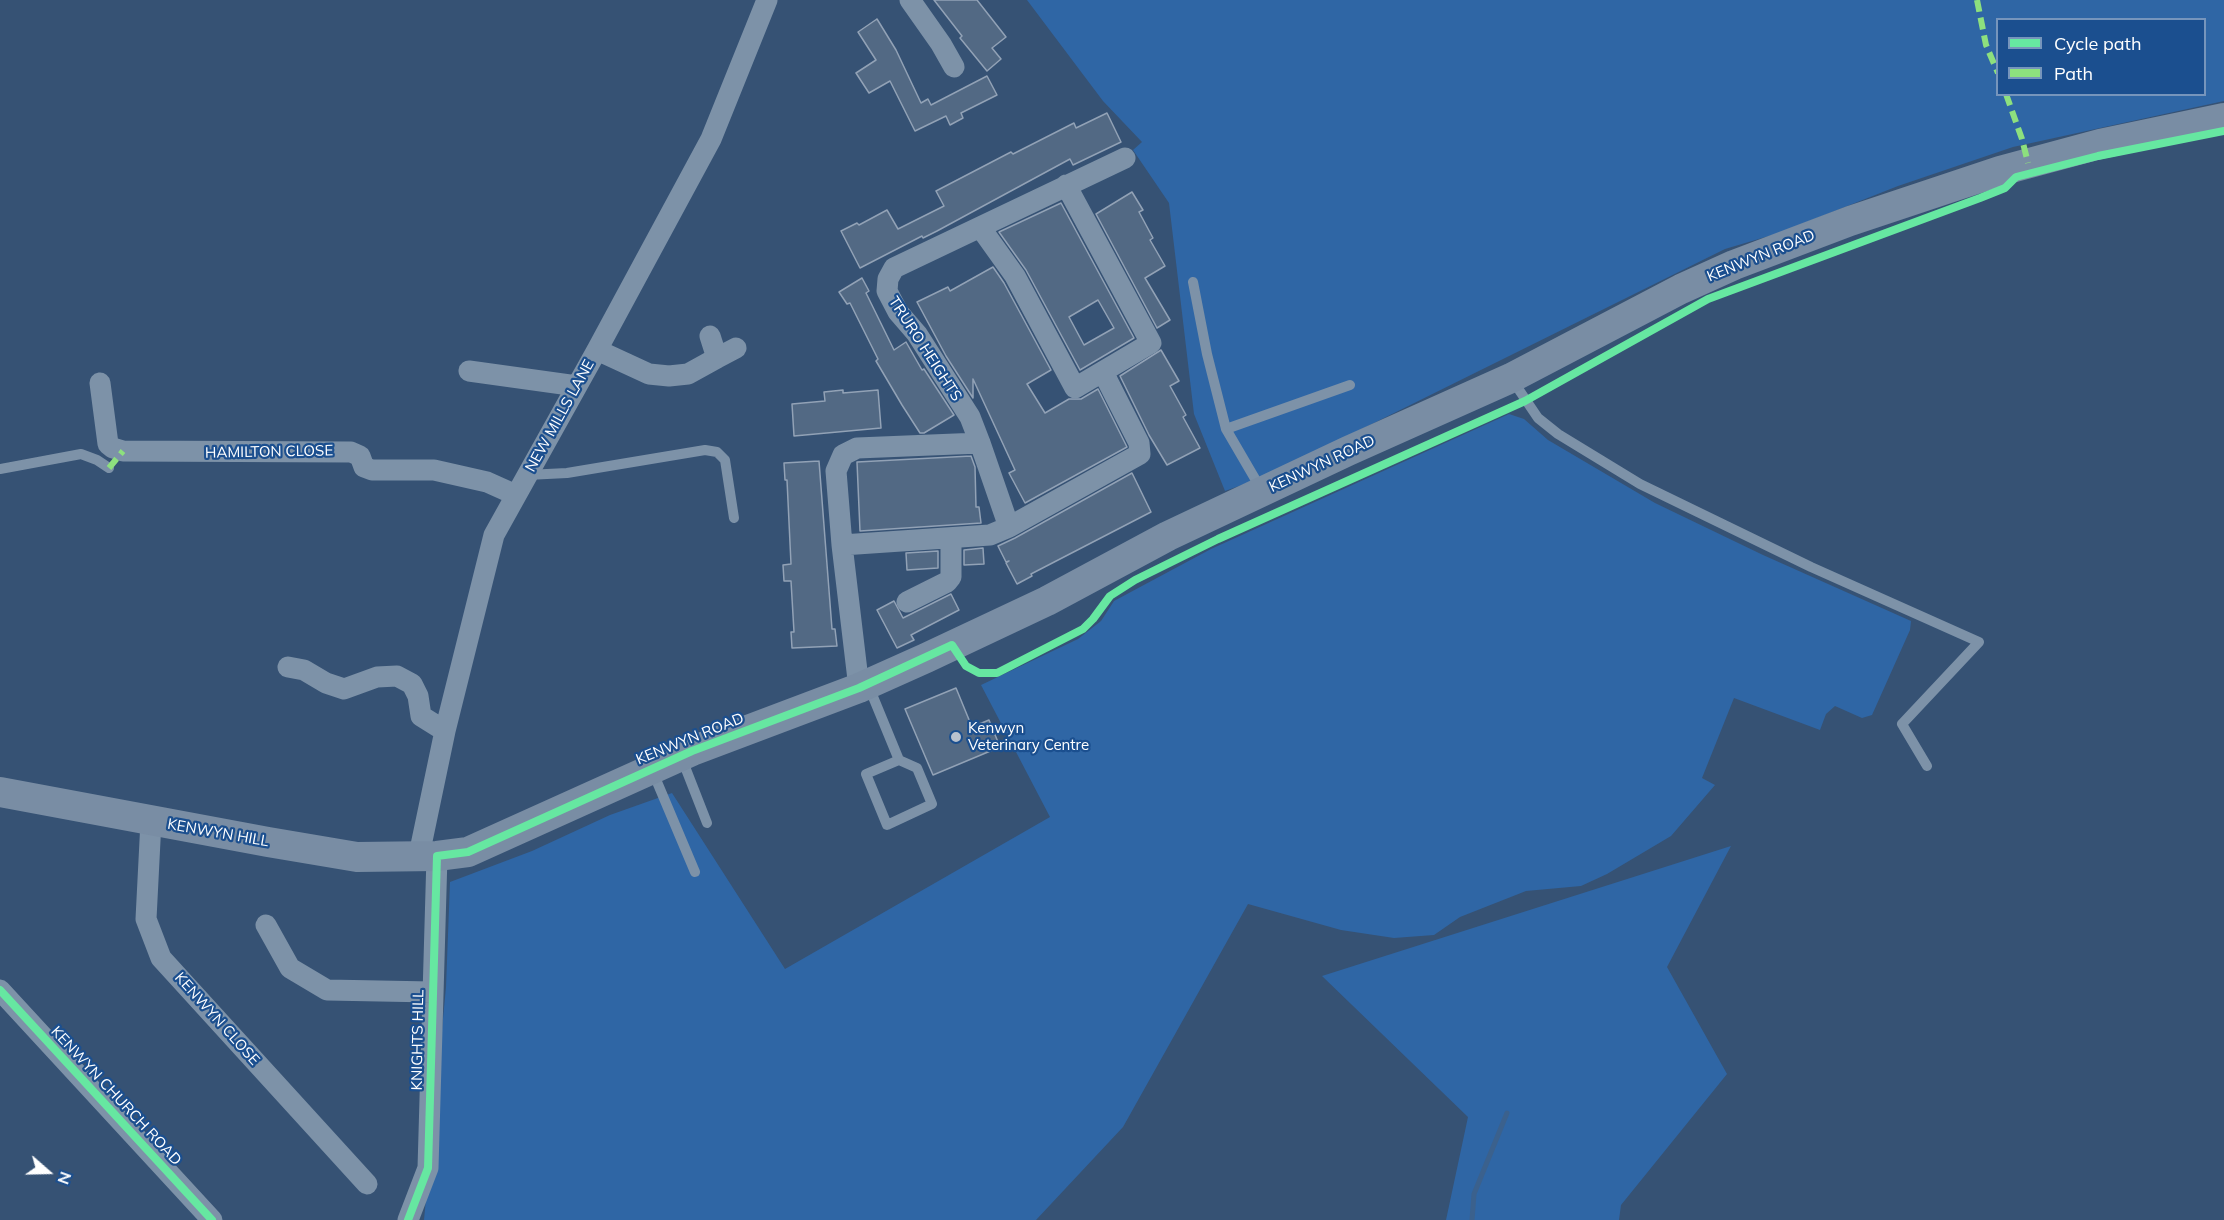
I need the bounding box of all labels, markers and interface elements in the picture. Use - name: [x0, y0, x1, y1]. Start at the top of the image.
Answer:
- legend: [1996, 18, 2206, 96]
- text: Cycle path: [2054, 32, 2141, 55]
- text: Path: [2054, 62, 2093, 85]
- street label: KENWYN ROAD: [1704, 226, 1818, 286]
- street label: TRURO HEIGHTS: [885, 293, 965, 405]
- street label: NEW MILLS LANE: [522, 357, 598, 475]
- street label: KENWYN ROAD: [1266, 432, 1378, 496]
- street label: HAMILTON CLOSE: [205, 442, 333, 462]
- street label: KENWYN ROAD: [633, 709, 747, 769]
- place label: Kenwyn Veterinary Centre: [968, 719, 1089, 754]
- marker: Kenwyn Veterinary Centre: [949, 730, 963, 744]
- street label: KENWYN HILL: [166, 815, 270, 851]
- street label: KENWYN CLOSE: [171, 969, 263, 1069]
- street label: KNIGHTS HILL: [408, 989, 428, 1091]
- street label: KENWYN CHURCH ROAD: [47, 1023, 185, 1169]
- north arrow: [18, 1142, 78, 1202]
- text: N: [53, 1169, 76, 1187]

